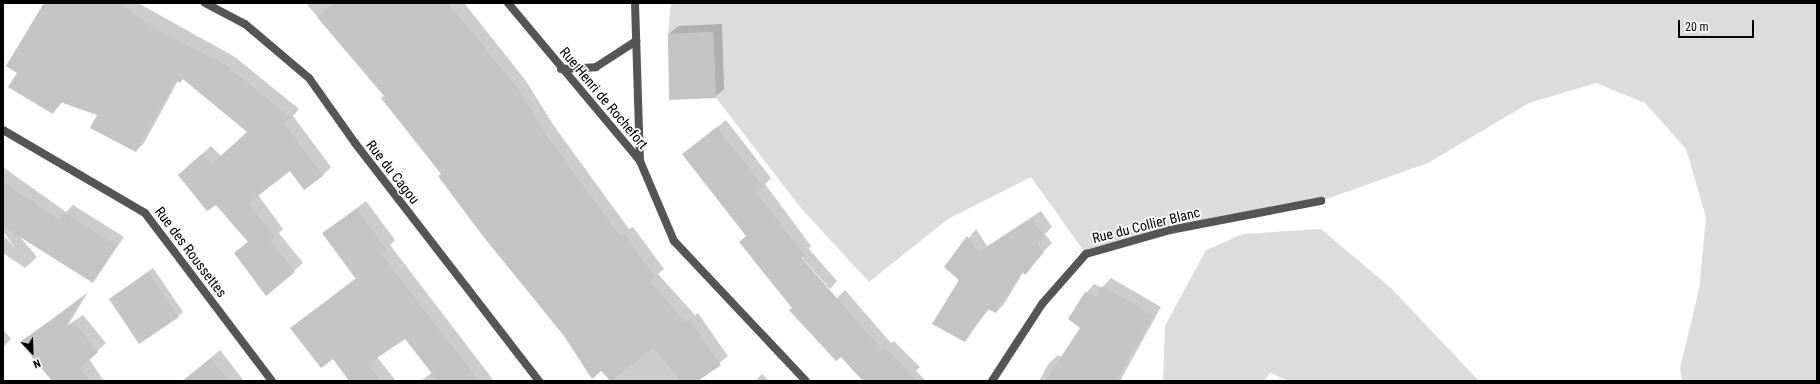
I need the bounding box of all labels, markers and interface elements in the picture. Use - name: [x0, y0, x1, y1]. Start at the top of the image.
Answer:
- scale bar: [1680, 12, 1756, 38]
- text: 20 m: [1685, 20, 1709, 34]
- street label: Rue Henri de Rochefort: [556, 44, 652, 152]
- street label: Rue du Cagou: [363, 137, 423, 207]
- street label: Rue des Roussettes: [152, 203, 230, 301]
- street label: Rue du Collier Blanc: [1090, 204, 1202, 246]
- north arrow: [12, 332, 52, 372]
- text: N: [31, 356, 43, 371]

